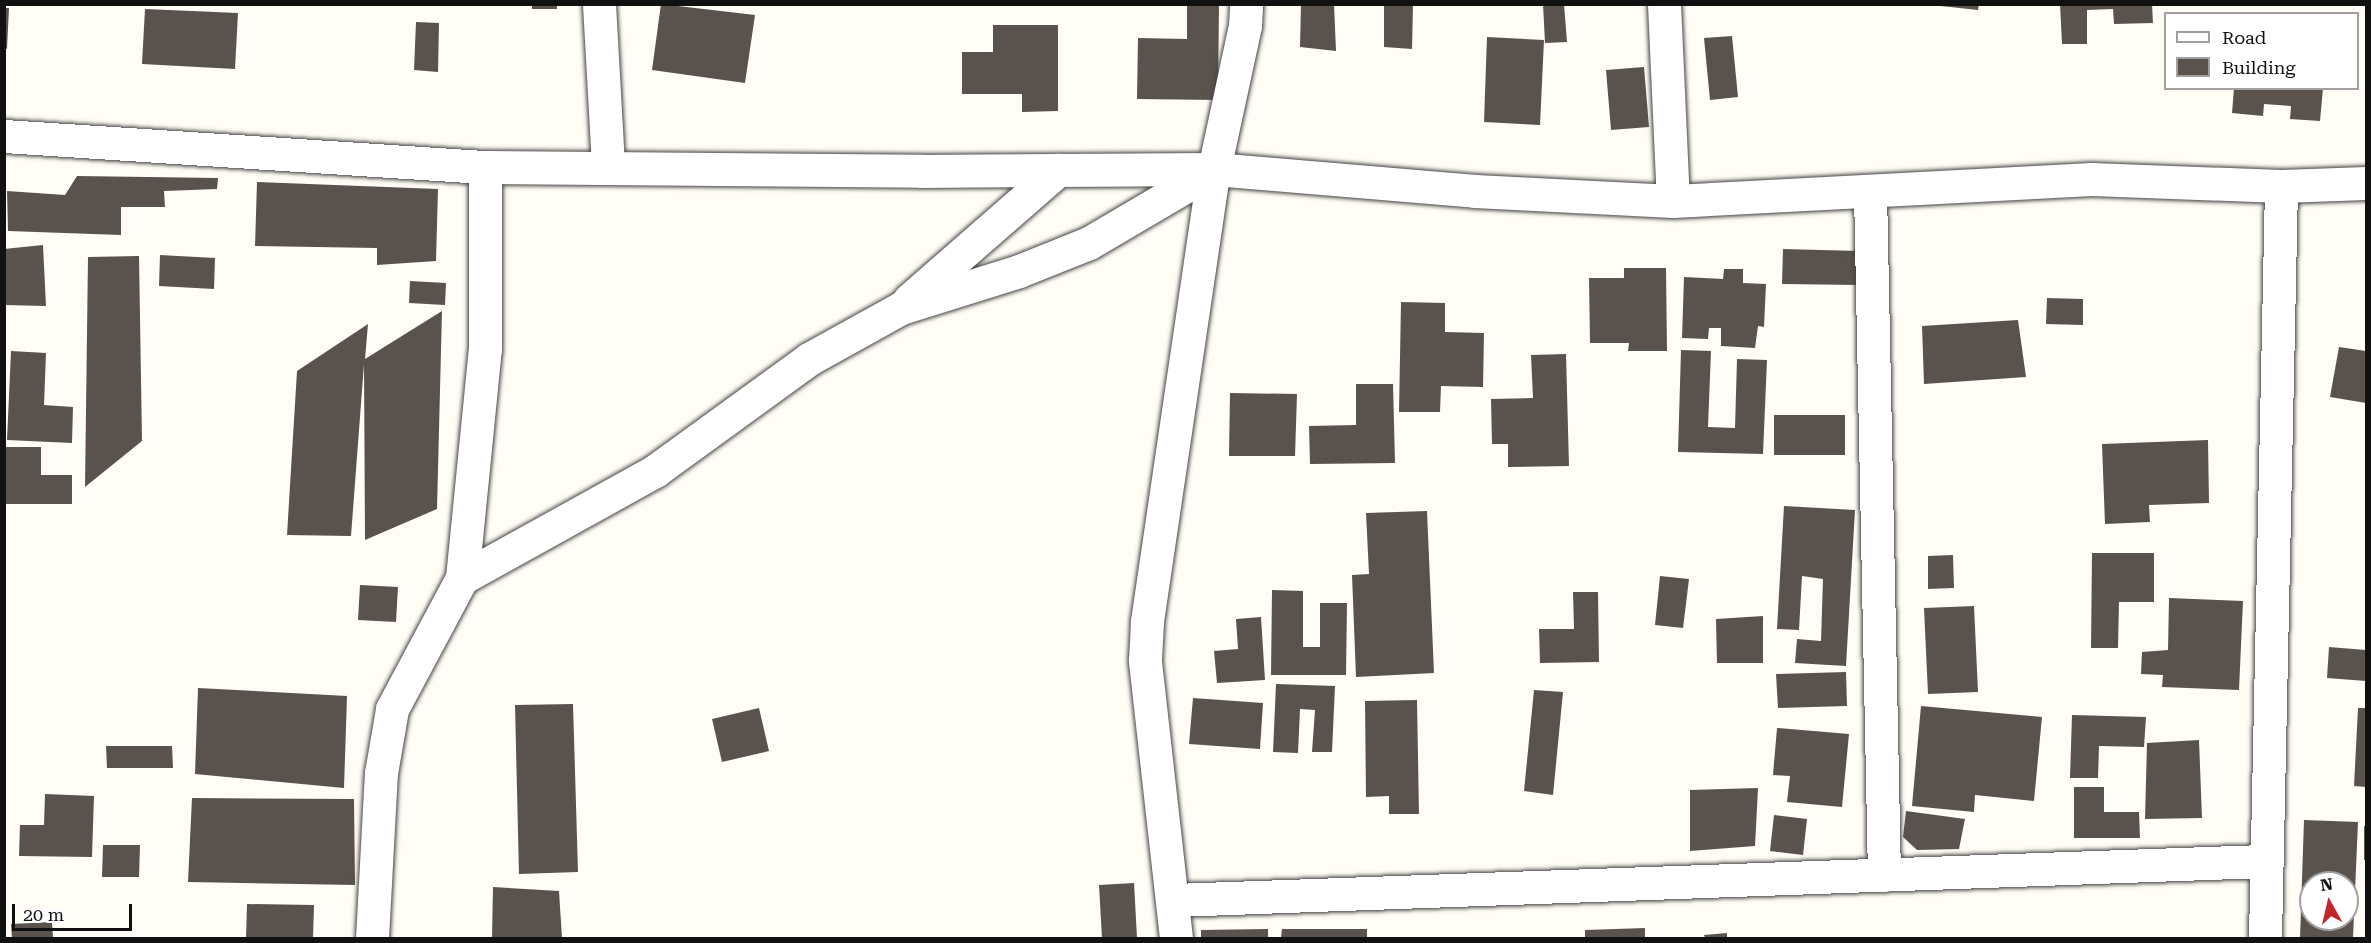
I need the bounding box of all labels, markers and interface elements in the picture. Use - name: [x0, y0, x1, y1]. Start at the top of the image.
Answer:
- legend: [2164, 12, 2359, 90]
- text: Road: [2222, 27, 2266, 48]
- text: Building: [2222, 57, 2296, 78]
- north arrow: [2299, 871, 2359, 931]
- text: N: [2319, 874, 2334, 895]
- scale bar: [15, 892, 135, 930]
- text: 20 m: [23, 904, 64, 925]

